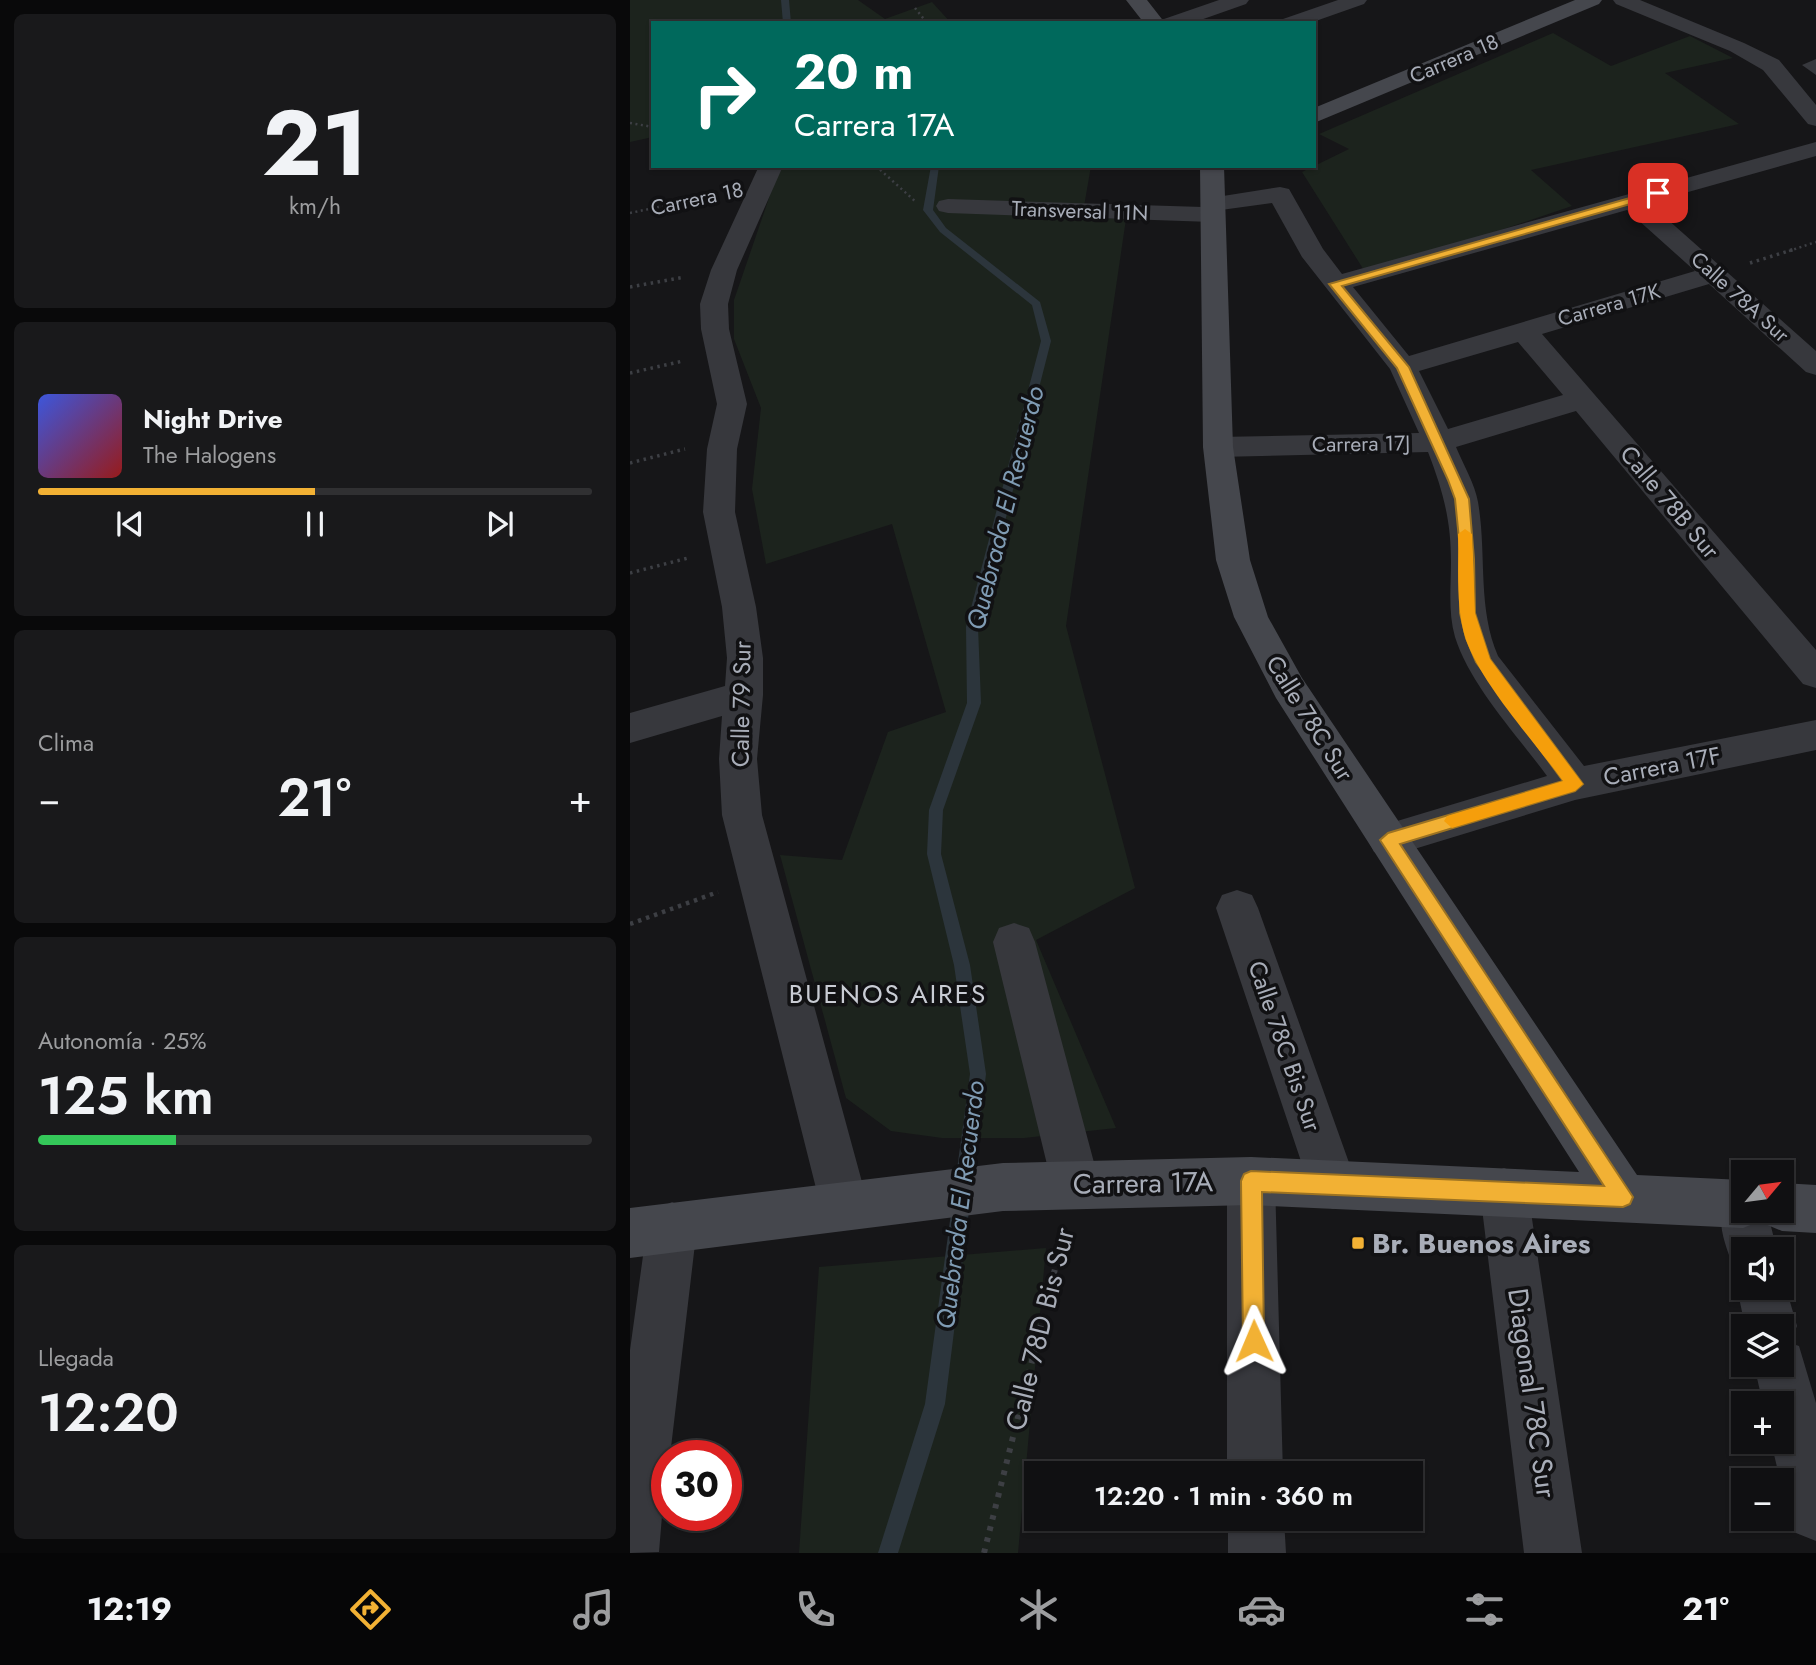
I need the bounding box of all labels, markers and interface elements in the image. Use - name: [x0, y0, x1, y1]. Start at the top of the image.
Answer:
- street label: Carrera 18: [1405, 27, 1503, 91]
- text: 20 m: [794, 37, 913, 107]
- icon: right: [679, 49, 770, 140]
- text: 21: [262, 78, 368, 209]
- text: Carrera 17A: [794, 102, 954, 148]
- pin: [1628, 163, 1688, 223]
- icon: arrive: [1639, 174, 1677, 212]
- street label: Carrera 18: [648, 175, 746, 223]
- text: km/h: [289, 189, 341, 223]
- street label: Transversal 11N: [1011, 194, 1149, 228]
- street label: Calle 78A Sur: [1684, 245, 1796, 350]
- street label: Carrera 17K: [1554, 276, 1664, 334]
- water label: Quebrada El Recuerdo: [956, 382, 1054, 634]
- text: Night Drive: [143, 400, 283, 438]
- street label: Carrera 17J: [1311, 428, 1411, 460]
- text: The Halogens: [143, 438, 276, 472]
- street label: Calle 78B Sur: [1612, 438, 1729, 567]
- icon: previous: [111, 505, 149, 543]
- icon: pause: [296, 505, 334, 543]
- icon: next: [481, 505, 519, 543]
- street label: Calle 79 Sur: [722, 640, 760, 767]
- street label: Calle 78C Sur: [1258, 649, 1363, 788]
- text: Clima: [38, 726, 94, 760]
- street label: Carrera 17F: [1600, 737, 1724, 795]
- text: 21°: [278, 760, 351, 836]
- text: −: [38, 771, 60, 826]
- text: +: [569, 771, 592, 826]
- street label: Calle 78C Bis Sur: [1239, 956, 1331, 1137]
- district label: BUENOS AIRES: [789, 975, 987, 1013]
- text: Autonomía · 25%: [38, 1024, 207, 1058]
- text: 125 km: [38, 1058, 214, 1134]
- water label: Quebrada El Recuerdo: [926, 1078, 994, 1331]
- north arrow: [1731, 1160, 1794, 1223]
- map controls: [1731, 1160, 1794, 1531]
- street label: Carrera 17A: [1072, 1161, 1214, 1205]
- street label: Calle 78D Bis Sur: [995, 1223, 1085, 1435]
- place label: Br. Buenos Aires: [1372, 1223, 1591, 1264]
- marker: Br. Buenos Aires: [1350, 1235, 1366, 1251]
- button: sound: [1731, 1237, 1794, 1300]
- street label: Diagonal 78C Sur: [1497, 1286, 1567, 1501]
- position arrow: [1217, 1304, 1291, 1378]
- button: layers: [1731, 1314, 1794, 1377]
- text: Llegada: [38, 1341, 114, 1375]
- text: 12:20: [38, 1375, 179, 1451]
- button: +: [1731, 1391, 1794, 1454]
- speed limit sign: 30: [651, 1440, 742, 1531]
- button: −: [1731, 1468, 1794, 1531]
- text: 12:20 · 1 min · 360 m: [1094, 1477, 1353, 1515]
- icon: directions: [346, 1585, 395, 1634]
- icon: music: [569, 1585, 618, 1634]
- icon: phone: [791, 1585, 840, 1634]
- icon: climate: [1014, 1585, 1063, 1634]
- icon: car: [1237, 1585, 1286, 1634]
- icon: filters: [1460, 1585, 1509, 1634]
- text: 12:19: [87, 1586, 172, 1632]
- text: 21°: [1682, 1586, 1729, 1632]

